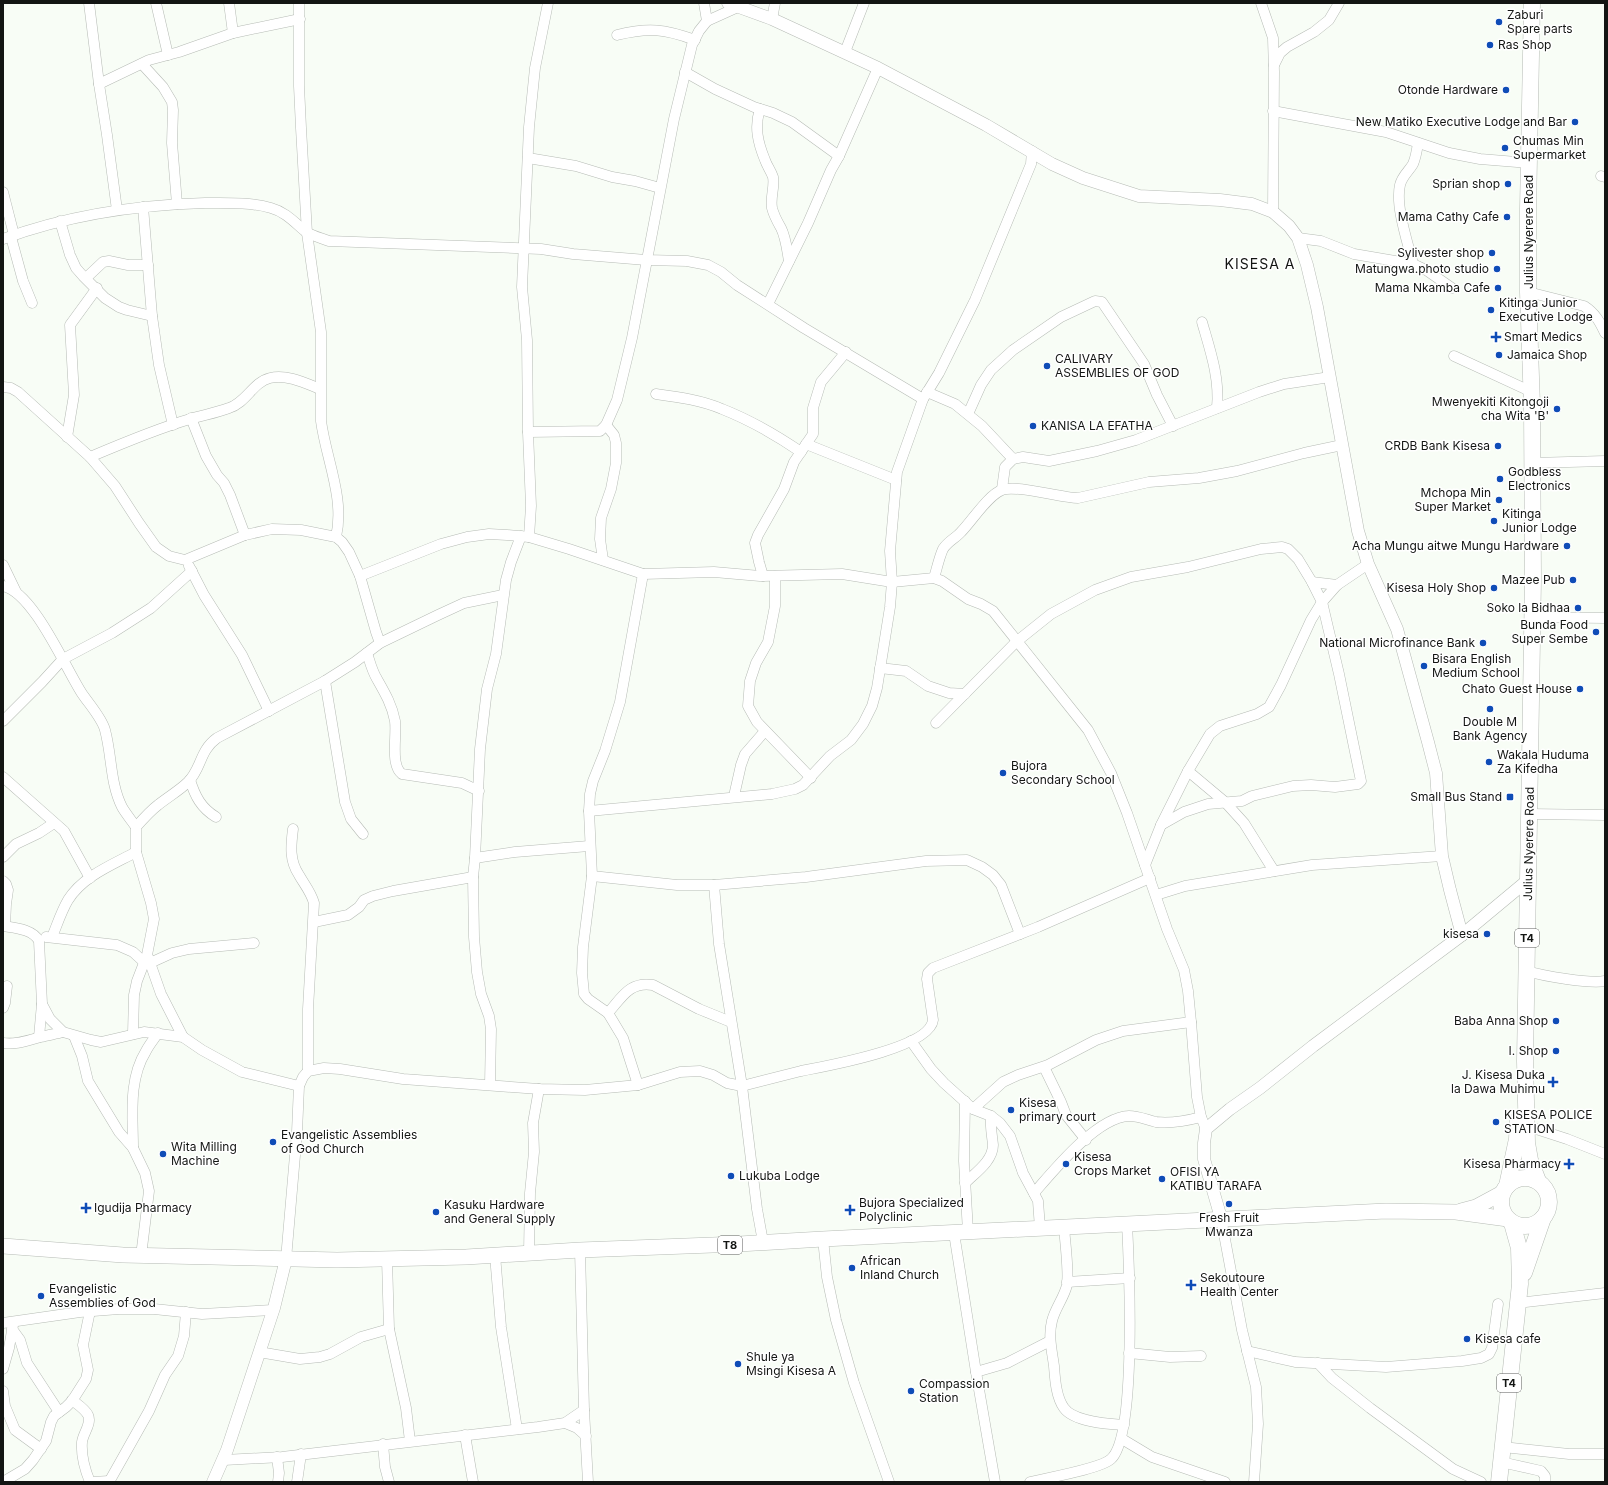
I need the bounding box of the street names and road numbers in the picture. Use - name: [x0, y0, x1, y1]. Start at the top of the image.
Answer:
- street label: Julius Nyerere Road: [1521, 175, 1536, 289]
- street label: Julius Nyerere Road: [1520, 787, 1537, 901]
- road number: T4: [1515, 929, 1539, 947]
- road number: T8: [718, 1236, 742, 1254]
- road number: T4: [1497, 1374, 1521, 1392]

